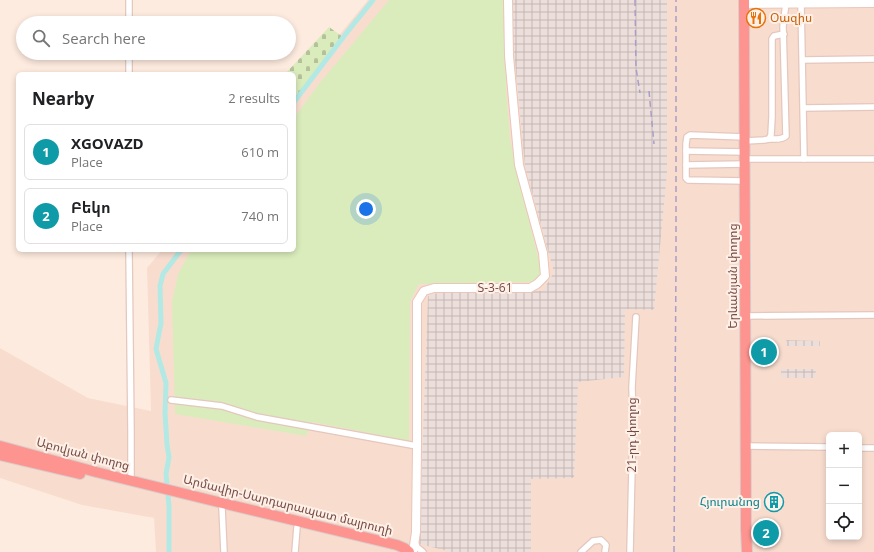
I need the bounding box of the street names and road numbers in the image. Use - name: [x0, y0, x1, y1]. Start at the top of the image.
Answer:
- street label: Երևանյան փողոց: [724, 223, 741, 329]
- street label: Տ-3-61: [477, 279, 513, 296]
- street label: 21-րդ փողոց: [623, 397, 640, 473]
- street label: Աբովյան փողոց: [35, 433, 132, 474]
- street label: Արմավիր-Սարդարապատ մայրուղի: [182, 470, 395, 539]

